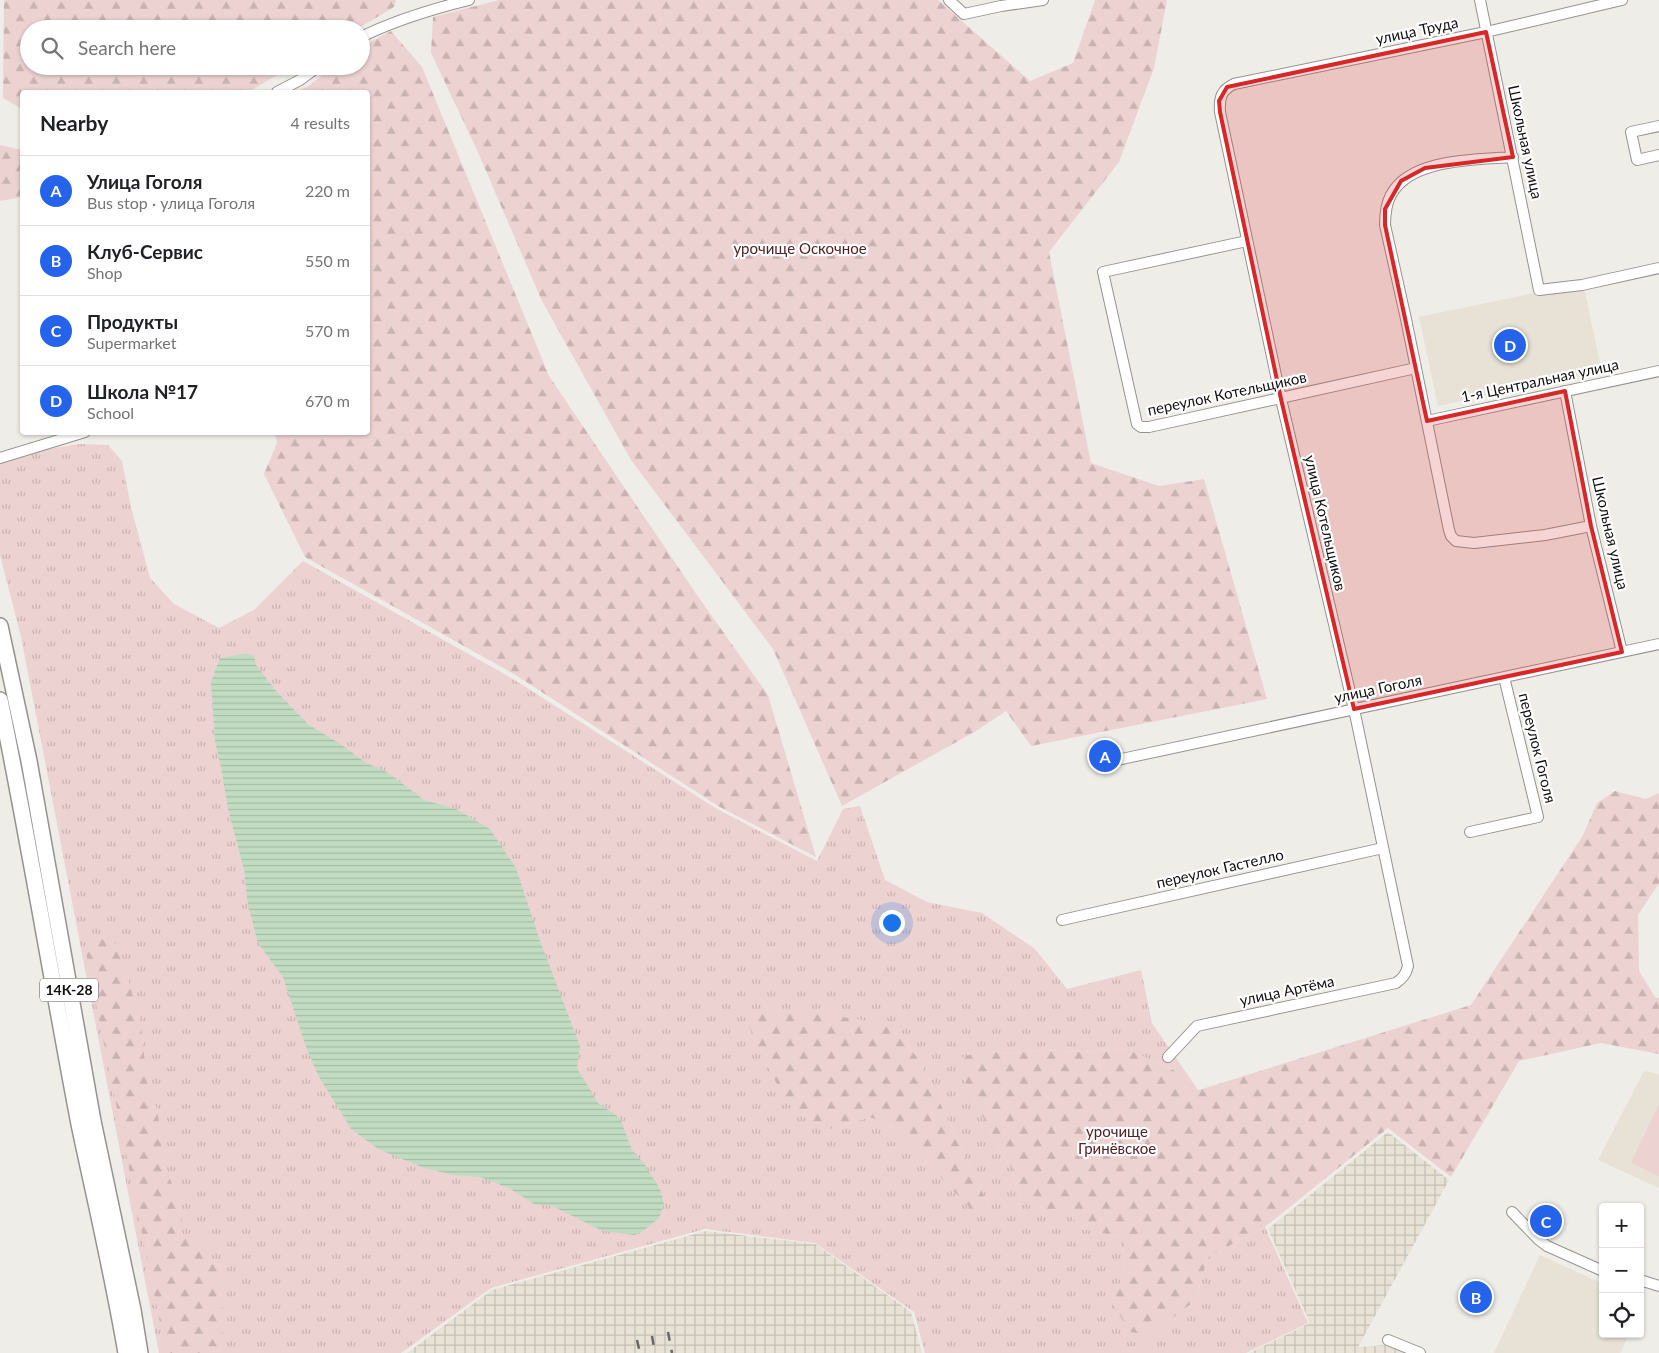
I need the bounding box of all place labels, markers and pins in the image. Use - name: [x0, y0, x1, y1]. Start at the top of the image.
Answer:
- pin: D: [1494, 326, 1526, 364]
- pin: A: [1089, 737, 1121, 775]
- pin: C: [1530, 1202, 1562, 1240]
- pin: B: [1460, 1278, 1492, 1316]

